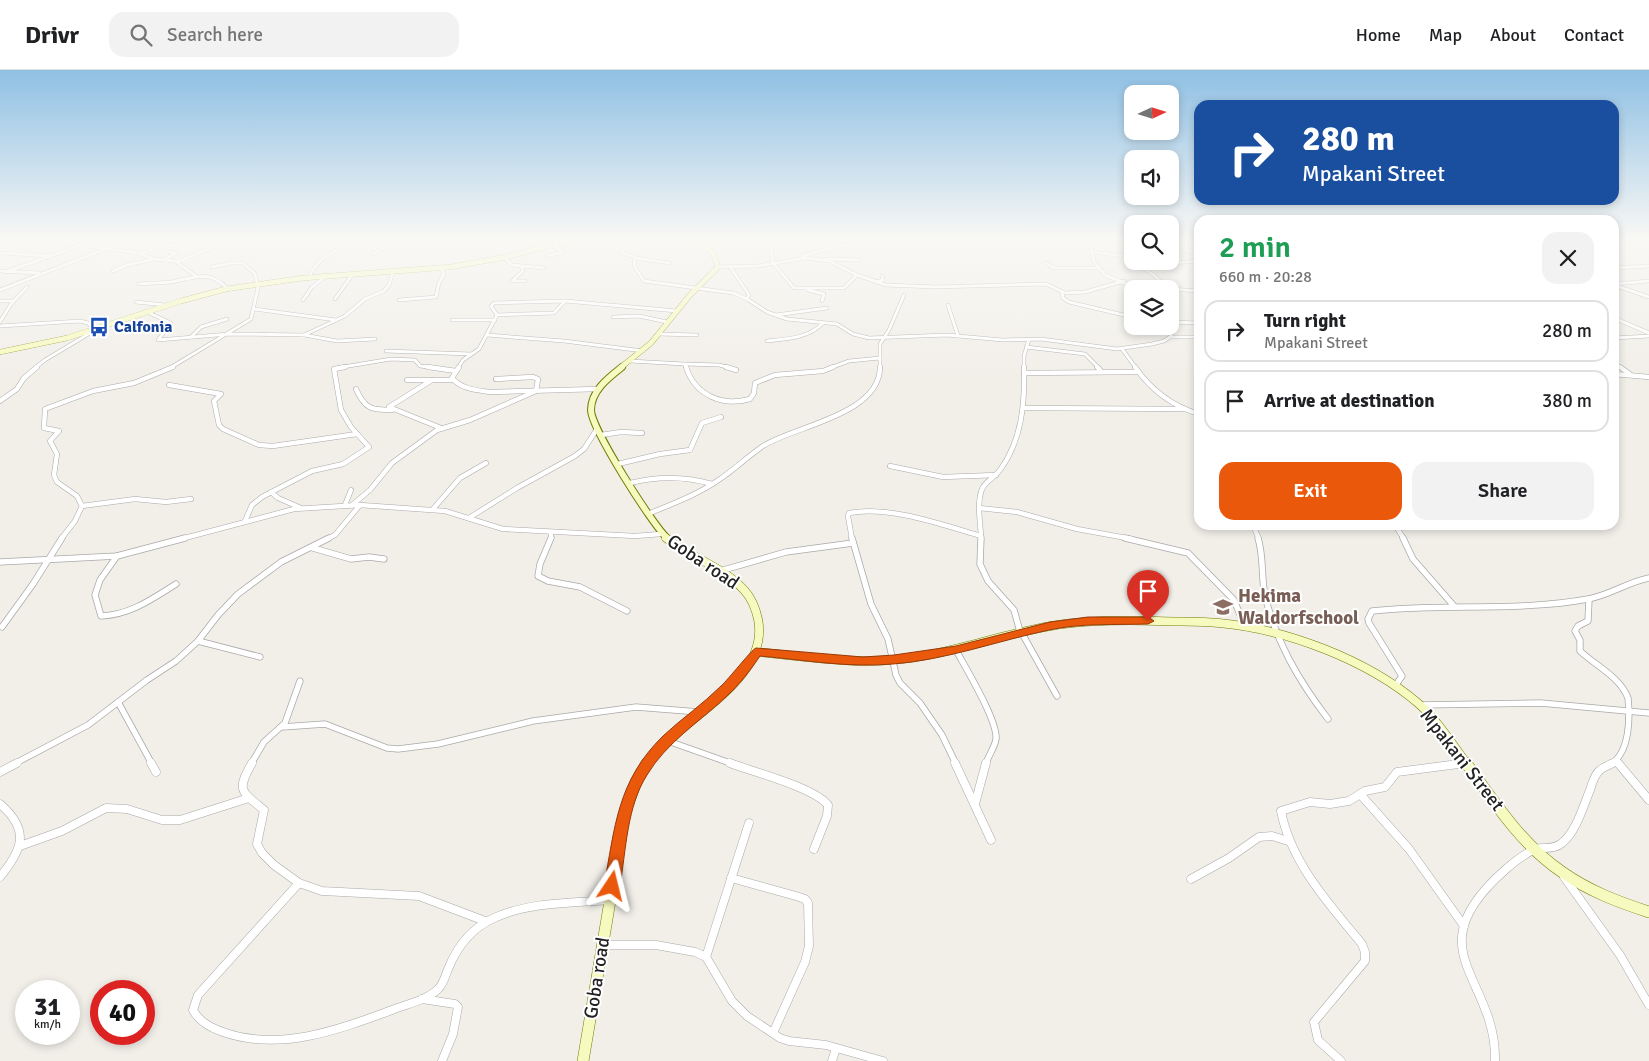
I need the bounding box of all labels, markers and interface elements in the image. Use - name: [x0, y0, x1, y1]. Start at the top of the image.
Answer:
- search box: [109, 12, 459, 57]
- text: Drivr: [25, 20, 79, 50]
- icon: search: [127, 21, 155, 49]
- text: Search here: [167, 23, 263, 47]
- text: Home: [1356, 24, 1401, 46]
- text: Map: [1429, 24, 1462, 46]
- text: About: [1490, 24, 1536, 46]
- text: Contact: [1564, 24, 1624, 46]
- north arrow: [1124, 85, 1179, 140]
- map controls: [1124, 85, 1179, 335]
- text: 280 m: [1302, 117, 1395, 160]
- icon: right: [1219, 120, 1284, 185]
- button: sound: [1124, 150, 1179, 205]
- text: Mpakani Street: [1302, 160, 1445, 187]
- button: search: [1124, 215, 1179, 270]
- text: 2 min: [1219, 229, 1291, 266]
- button: close: [1542, 232, 1594, 284]
- text: 660 m · 20:28: [1219, 267, 1312, 287]
- button: layers: [1124, 280, 1179, 335]
- text: Turn right: [1264, 309, 1346, 333]
- bus stop icon: Calfonia: [88, 316, 110, 338]
- place label: Calfonia: [114, 317, 173, 337]
- icon: right: [1221, 317, 1249, 345]
- text: 280 m: [1542, 319, 1592, 343]
- text: Mpakani Street: [1264, 333, 1368, 353]
- icon: arrive: [1221, 387, 1249, 415]
- text: Arrive at destination: [1264, 389, 1435, 413]
- text: 380 m: [1542, 389, 1592, 413]
- button: Exit: [1219, 462, 1402, 520]
- button: Share: [1412, 462, 1594, 520]
- street label: Goba road: [662, 529, 744, 595]
- pin: [1127, 570, 1169, 621]
- icon: arrive: [1134, 577, 1162, 605]
- place label: Hekima Waldorfschool: [1238, 584, 1359, 630]
- school or university icon: Hekima Waldorfschool: [1212, 596, 1234, 618]
- street label: Mpakani Street: [1415, 704, 1510, 816]
- position arrow: [585, 859, 637, 911]
- street label: Goba road: [579, 936, 615, 1020]
- speed limit sign: 40: [90, 980, 155, 1045]
- text: 31: [34, 991, 61, 1022]
- text: km/h: [34, 1017, 61, 1032]

